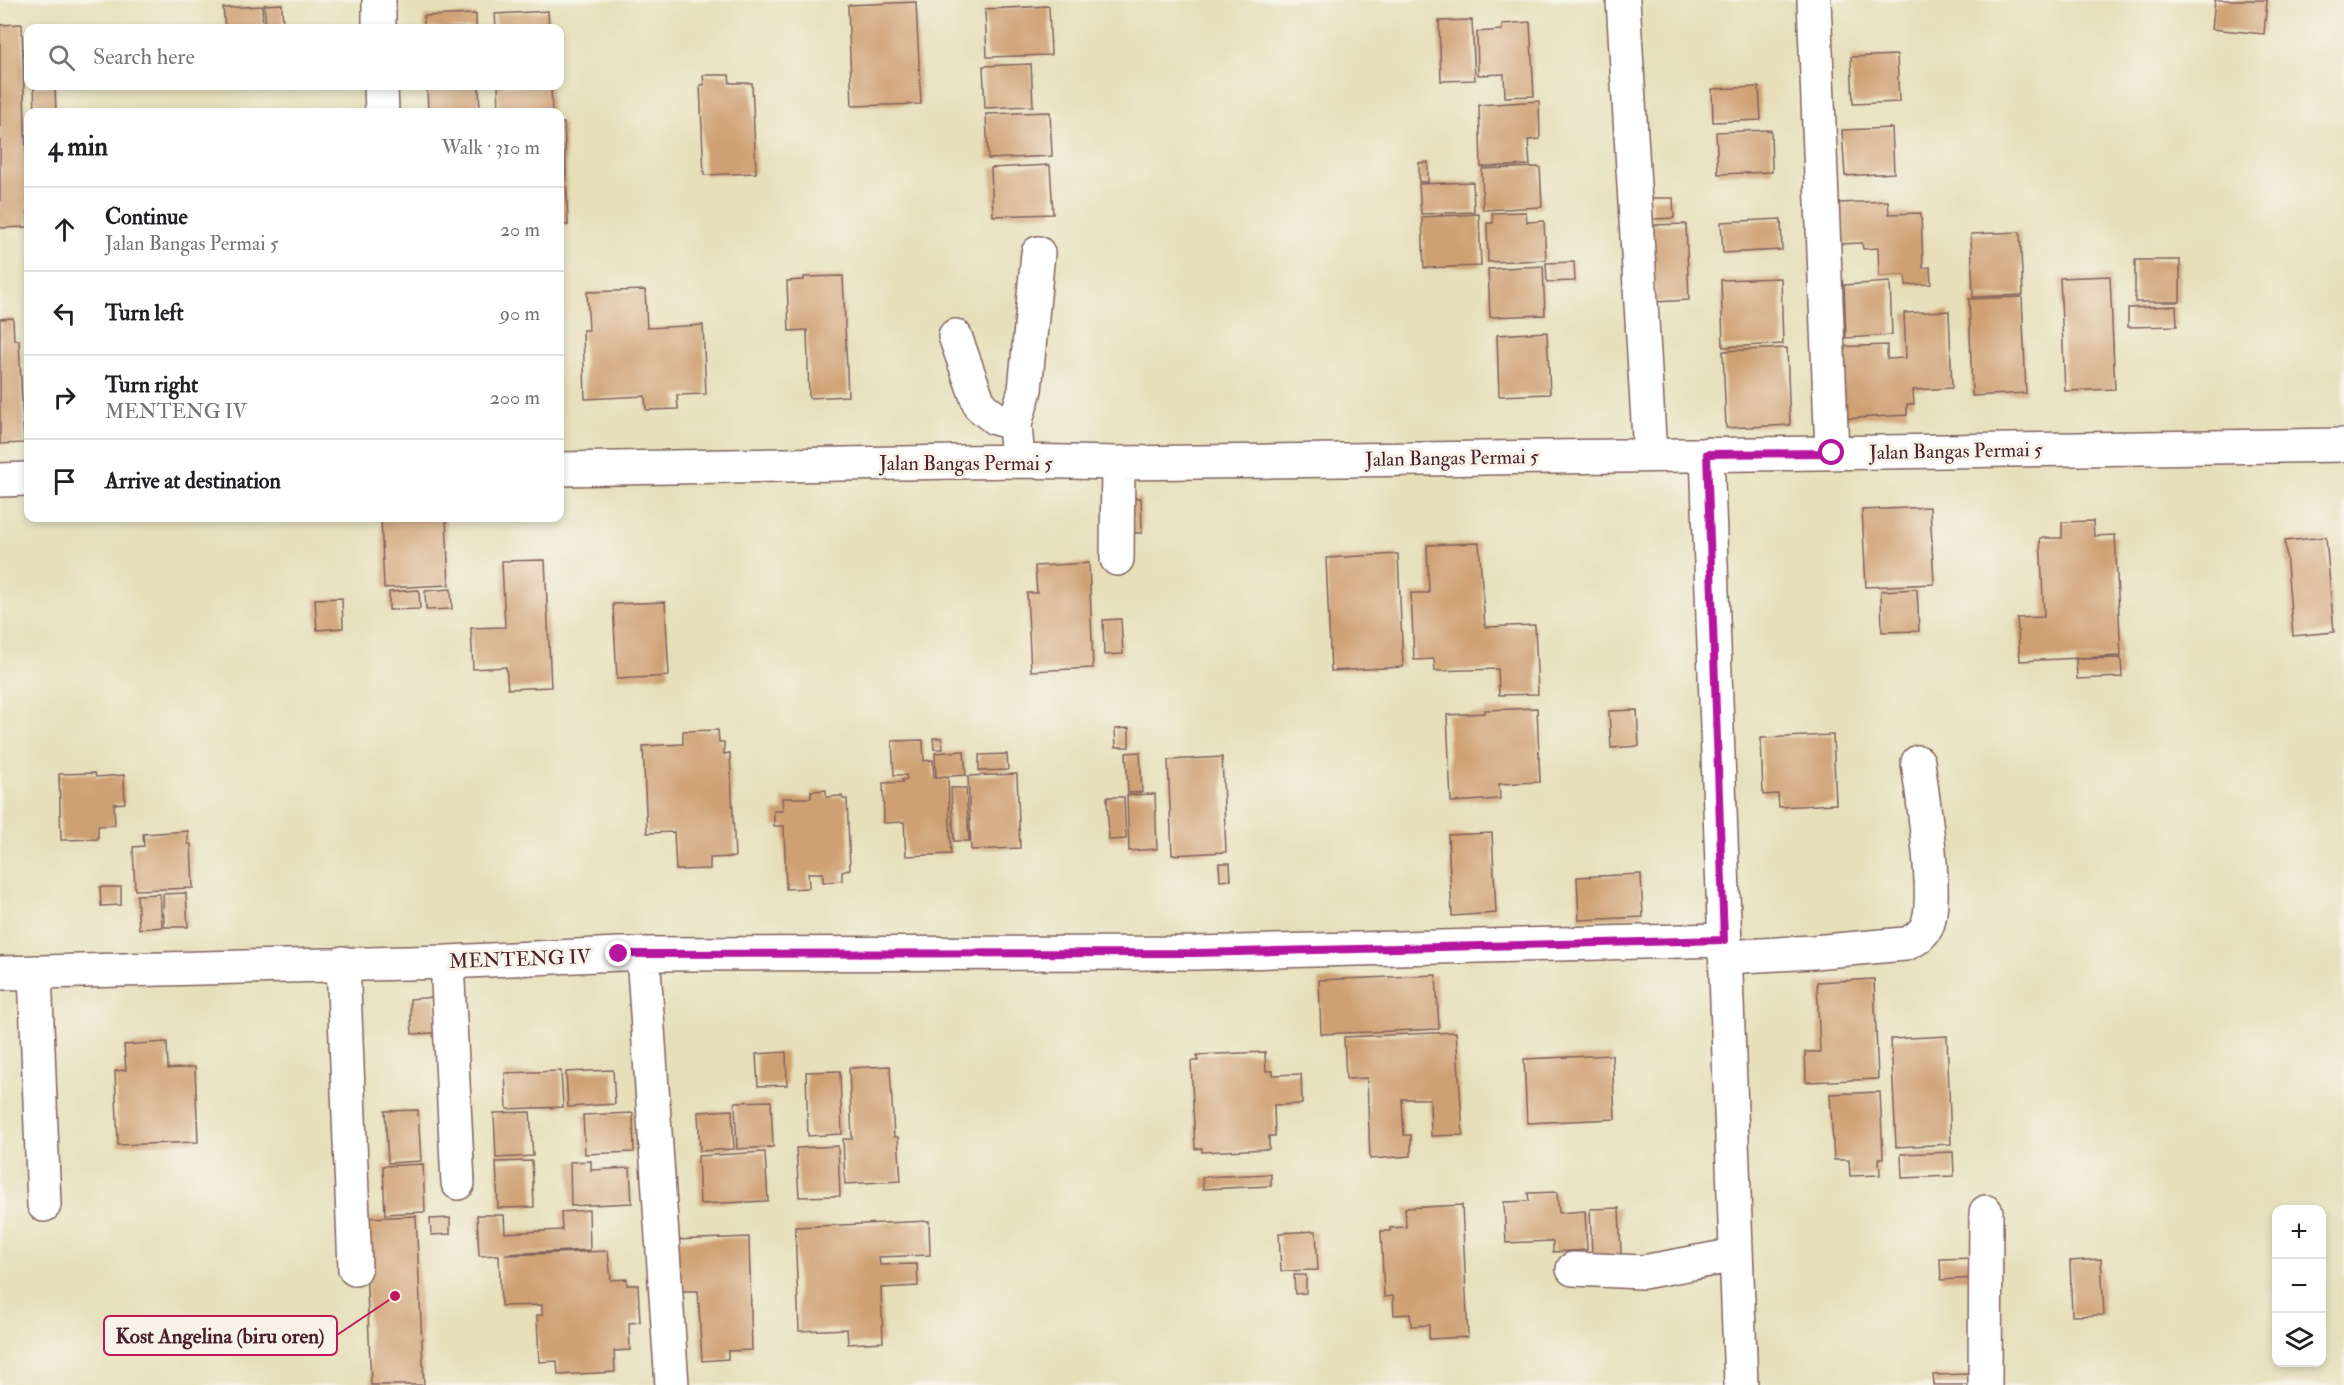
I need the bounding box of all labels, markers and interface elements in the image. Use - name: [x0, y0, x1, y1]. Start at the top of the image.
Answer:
- search box: [24, 24, 564, 90]
- icon: search: [45, 41, 78, 74]
- text: Search here: [93, 43, 195, 71]
- text: 4 min: [48, 131, 108, 163]
- text: Walk · 310 m: [441, 135, 540, 160]
- text: Continue: [105, 203, 188, 231]
- icon: ahead: [48, 213, 81, 246]
- text: 20 m: [500, 217, 540, 242]
- text: Jalan Bangas Permai 5: [105, 231, 279, 256]
- icon: left: [48, 297, 81, 330]
- text: Turn left: [105, 299, 184, 327]
- text: 90 m: [500, 301, 540, 326]
- text: Turn right: [105, 371, 198, 399]
- icon: right: [48, 381, 81, 414]
- text: 200 m: [490, 385, 540, 410]
- text: MENTENG IV: [105, 399, 247, 424]
- street label: Jalan Bangas Permai 5: [1868, 437, 2043, 465]
- route start: [1818, 439, 1844, 465]
- street label: Jalan Bangas Permai 5: [1364, 444, 1539, 472]
- street label: Jalan Bangas Permai 5: [878, 451, 1053, 476]
- icon: arrive: [48, 465, 81, 498]
- text: Arrive at destination: [105, 467, 281, 495]
- route end: [605, 940, 631, 966]
- street label: MENTENG IV: [449, 944, 592, 974]
- map controls: [2272, 1205, 2326, 1367]
- button: +: [2272, 1205, 2326, 1259]
- button: −: [2272, 1259, 2326, 1313]
- button: layers: [2272, 1313, 2326, 1367]
- callout: Kost Angelina (biru oren): [104, 1316, 337, 1355]
- text: Kost Angelina (biru oren): [116, 1323, 325, 1350]

